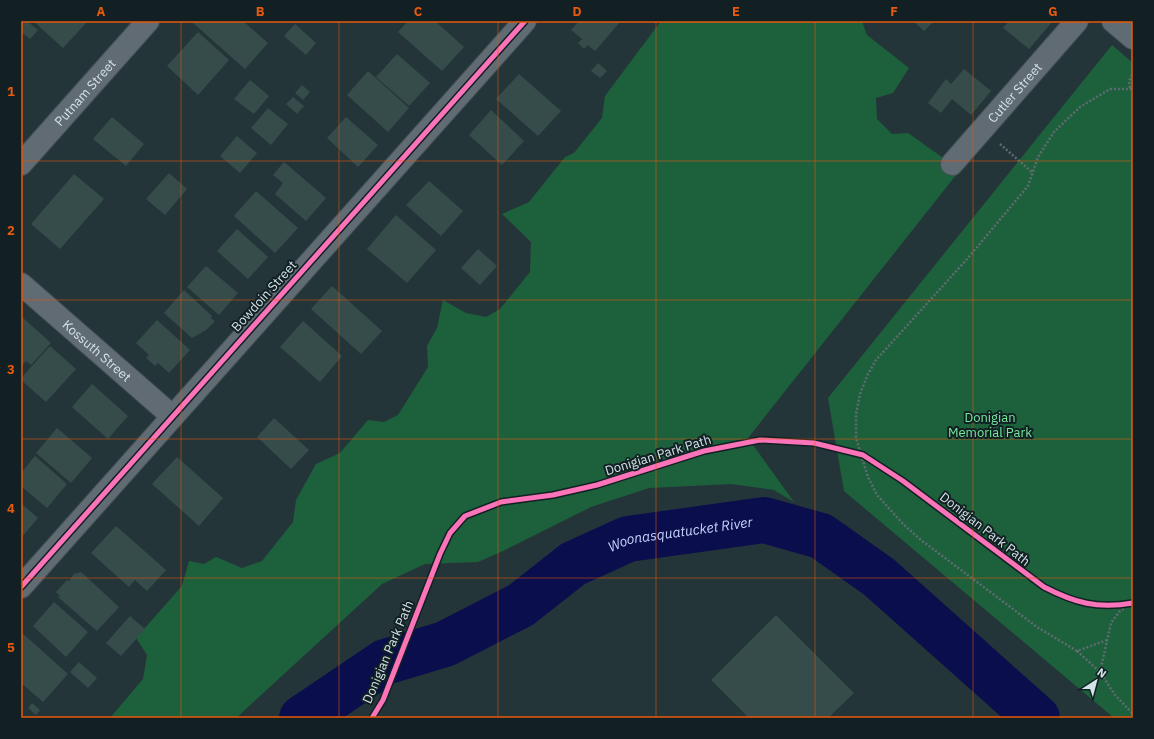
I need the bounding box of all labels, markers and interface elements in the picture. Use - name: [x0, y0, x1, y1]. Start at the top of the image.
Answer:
- text: A: [97, 3, 106, 20]
- text: B: [256, 3, 265, 20]
- text: C: [414, 3, 423, 20]
- text: D: [572, 3, 582, 20]
- text: E: [732, 3, 740, 20]
- text: F: [890, 3, 898, 20]
- text: G: [1048, 3, 1058, 20]
- street label: Putnam Street: [50, 55, 119, 129]
- street label: Cutler Street: [984, 59, 1045, 126]
- text: 1: [7, 83, 15, 100]
- text: 2: [7, 222, 15, 239]
- street label: Bowdoin Street: [228, 257, 300, 335]
- street label: Kossuth Street: [59, 316, 135, 385]
- text: 3: [7, 361, 15, 378]
- park label: Donigian Memorial Park: [948, 409, 1032, 441]
- street label: Donigian Park Path: [603, 431, 713, 479]
- street label: Donigian Park Path: [936, 488, 1034, 570]
- text: 4: [7, 500, 15, 517]
- water label: Woonasquatucket River: [605, 513, 754, 556]
- street label: Donigian Park Path: [359, 598, 417, 706]
- text: 5: [7, 639, 15, 656]
- north arrow: [1076, 661, 1116, 701]
- text: N: [1095, 665, 1109, 681]

